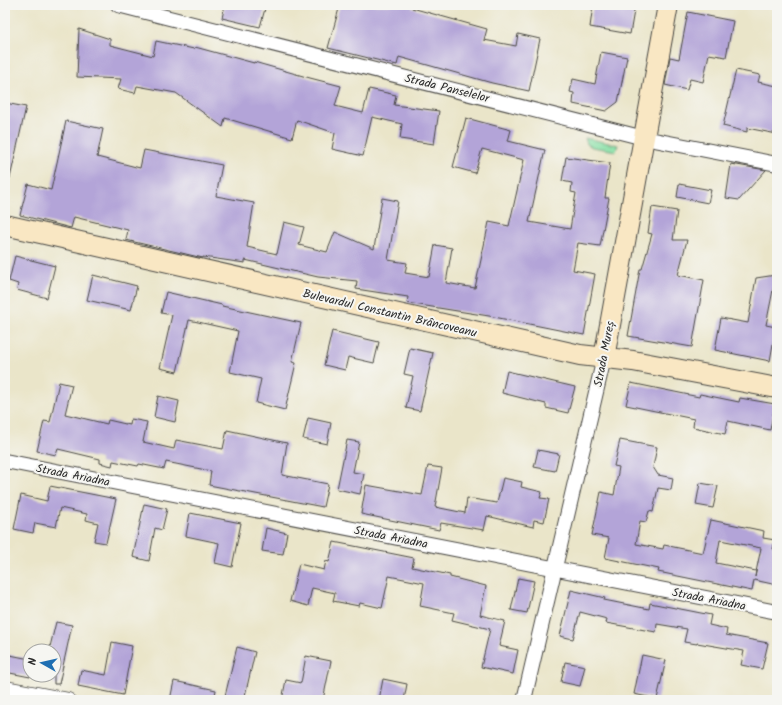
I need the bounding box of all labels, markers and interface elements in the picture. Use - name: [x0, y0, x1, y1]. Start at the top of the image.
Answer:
- street label: Strada Panselelor: [402, 69, 492, 108]
- street label: Bulevardul Constantin Brâncoveanu: [301, 284, 479, 343]
- street label: Strada Mureș: [589, 320, 620, 389]
- street label: Strada Ariadna: [34, 459, 112, 492]
- street label: Strada Ariadna: [352, 521, 430, 554]
- street label: Strada Ariadna: [670, 583, 748, 616]
- north arrow: [22, 643, 62, 683]
- text: N: [24, 657, 42, 666]

